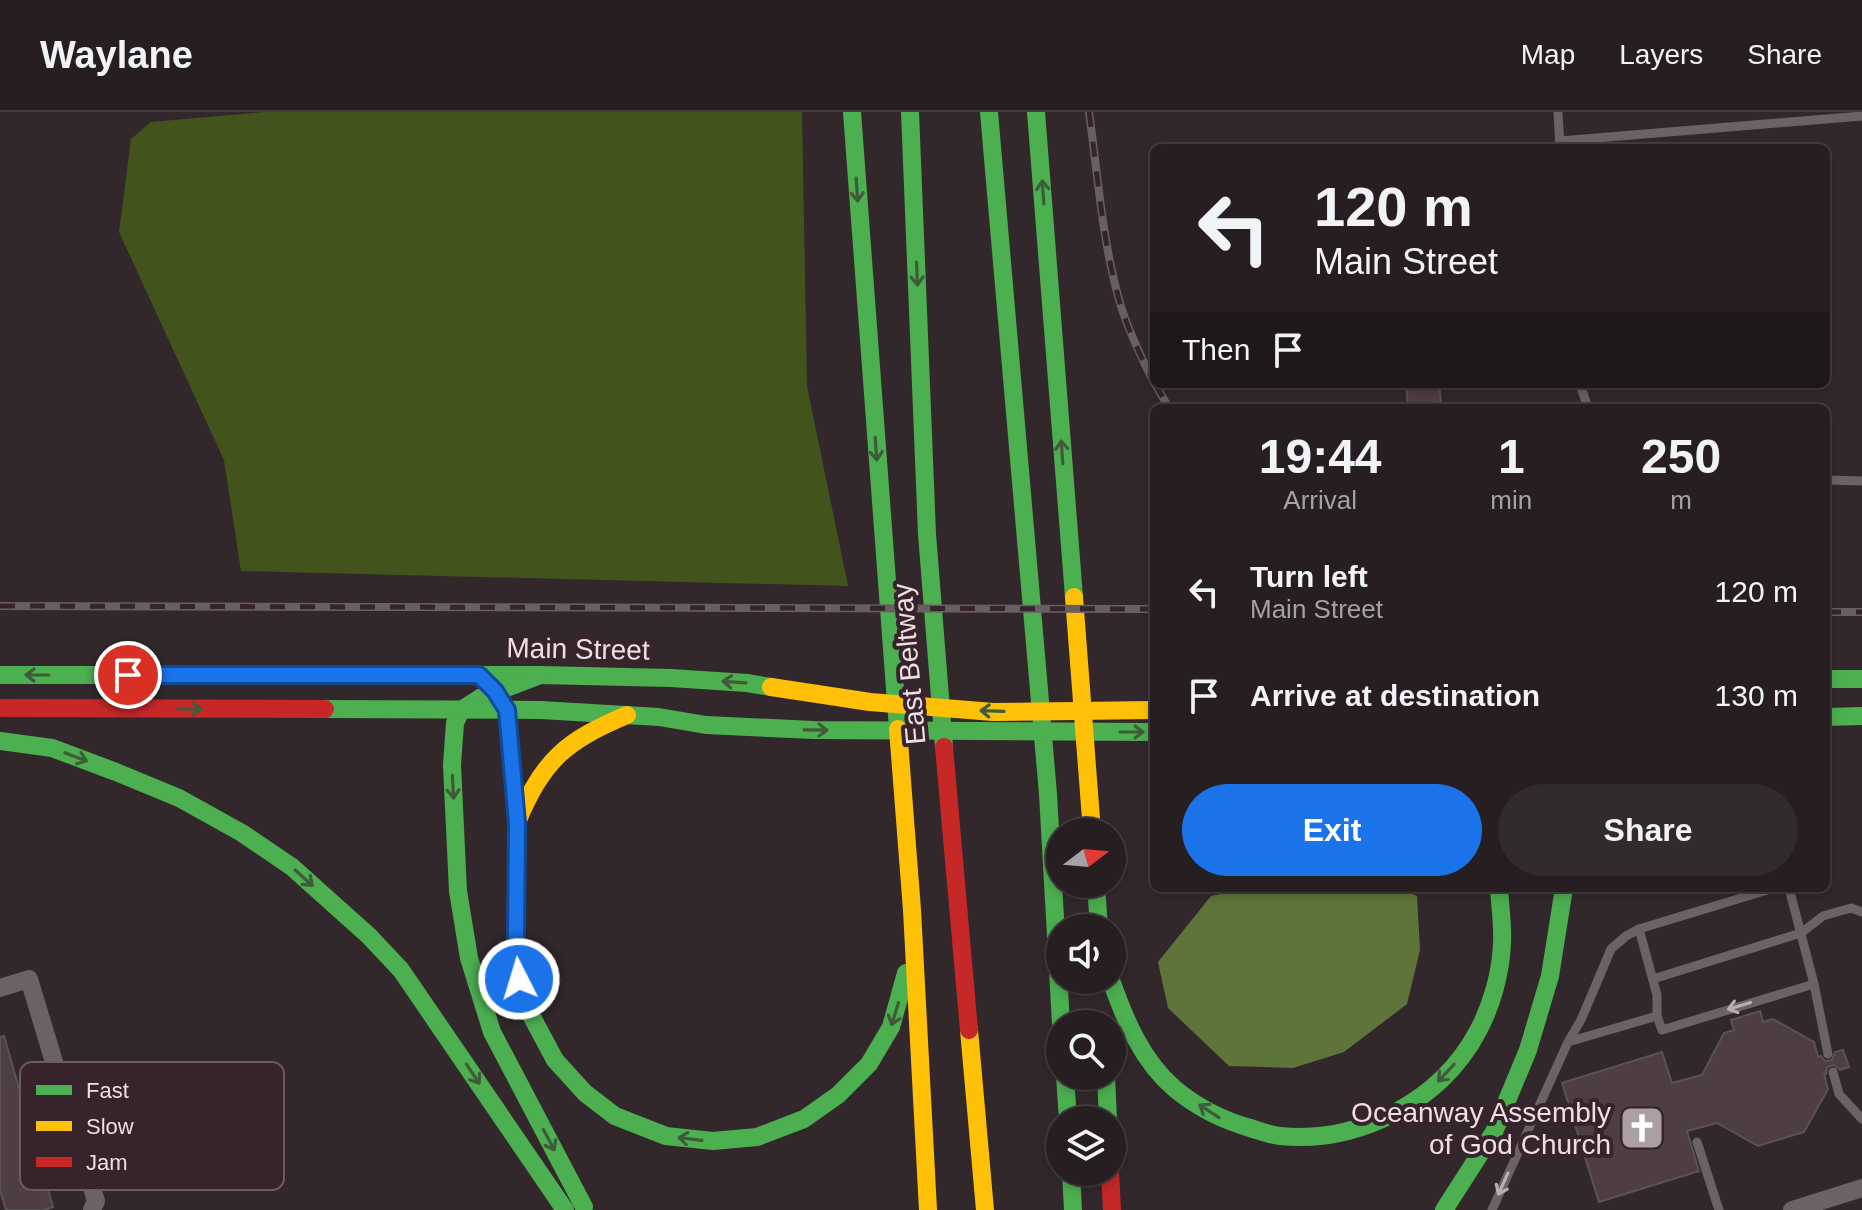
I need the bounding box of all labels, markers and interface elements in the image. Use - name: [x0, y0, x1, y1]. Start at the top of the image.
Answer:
- text: Waylane: [40, 34, 193, 76]
- text: Map: [1521, 39, 1575, 70]
- text: Layers: [1619, 39, 1703, 70]
- text: Share: [1747, 39, 1822, 70]
- text: 120 m: [1314, 175, 1473, 238]
- one-way arrow: [850, 176, 865, 203]
- icon: left: [1182, 176, 1286, 280]
- one-way arrow: [1035, 179, 1050, 206]
- text: Main Street: [1314, 241, 1498, 282]
- one-way arrow: [909, 260, 924, 287]
- icon: arrive: [1266, 328, 1310, 372]
- text: Then: [1182, 333, 1250, 366]
- text: 19:44: [1259, 430, 1382, 483]
- text: 1: [1498, 430, 1525, 483]
- text: 250: [1641, 430, 1721, 483]
- one-way arrow: [869, 435, 884, 462]
- one-way arrow: [1054, 439, 1069, 466]
- text: Arrival: [1283, 485, 1357, 515]
- text: min: [1490, 485, 1532, 515]
- text: m: [1670, 485, 1692, 515]
- text: Turn left: [1250, 560, 1368, 593]
- icon: left: [1182, 570, 1226, 614]
- text: 120 m: [1715, 575, 1798, 608]
- street label: East Beltway: [887, 582, 931, 746]
- text: Main Street: [1250, 594, 1383, 624]
- street label: Main Street: [506, 632, 650, 666]
- pin: [94, 641, 162, 709]
- icon: arrive: [106, 653, 150, 697]
- one-way arrow: [24, 667, 51, 683]
- icon: arrive: [1182, 674, 1226, 718]
- one-way arrow: [721, 675, 748, 690]
- text: Arrive at destination: [1250, 679, 1540, 712]
- text: 130 m: [1715, 679, 1798, 712]
- one-way arrow: [176, 701, 203, 717]
- one-way arrow: [979, 703, 1006, 718]
- one-way arrow: [802, 723, 829, 738]
- one-way arrow: [1118, 724, 1145, 740]
- one-way arrow: [63, 751, 88, 765]
- one-way arrow: [446, 773, 461, 800]
- button: Exit: [1182, 784, 1482, 876]
- button: Share: [1498, 784, 1798, 876]
- north arrow: [1046, 818, 1126, 898]
- map controls: [1046, 818, 1126, 1186]
- one-way arrow: [294, 869, 314, 887]
- button: sound: [1046, 914, 1126, 994]
- position arrow: [477, 937, 561, 1021]
- one-way arrow: [1727, 1000, 1752, 1015]
- one-way arrow: [887, 1001, 901, 1026]
- button: search: [1046, 1010, 1126, 1090]
- legend: [20, 1062, 284, 1190]
- one-way arrow: [465, 1062, 481, 1085]
- one-way arrow: [1437, 1063, 1456, 1083]
- text: Fast: [86, 1078, 129, 1103]
- place label: Oceanway Assembly of God Church: [1351, 1097, 1611, 1160]
- one-way arrow: [1198, 1103, 1221, 1119]
- church icon: Oceanway Assembly of God Church: [1618, 1104, 1666, 1152]
- button: layers: [1046, 1106, 1126, 1186]
- text: Slow: [86, 1114, 134, 1139]
- one-way arrow: [541, 1128, 557, 1151]
- one-way arrow: [677, 1131, 704, 1146]
- text: Jam: [86, 1150, 128, 1175]
- one-way arrow: [1495, 1171, 1510, 1196]

